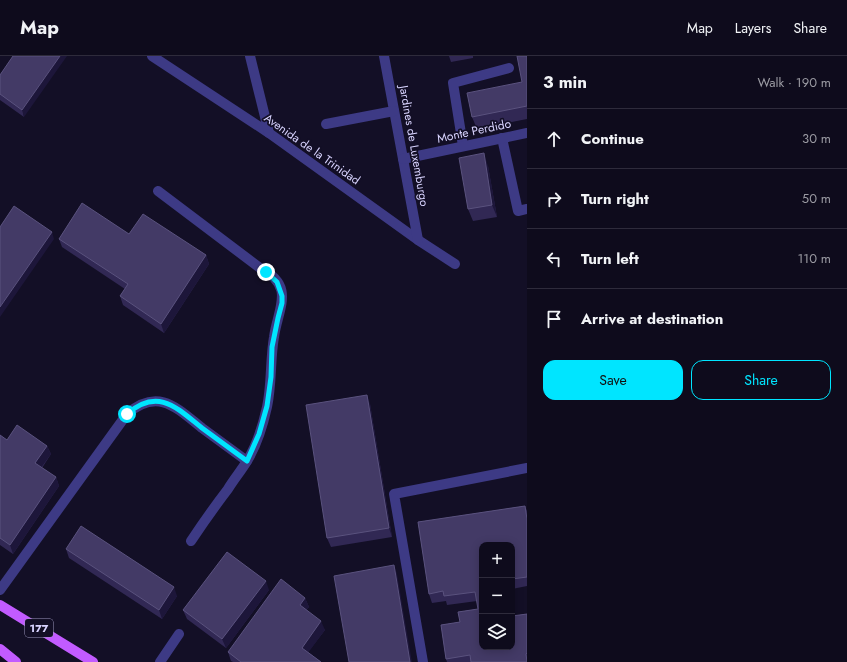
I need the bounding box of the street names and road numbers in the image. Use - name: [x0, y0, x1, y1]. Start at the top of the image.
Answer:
- street label: Jardines de Luxemburgo: [394, 82, 434, 208]
- street label: Avenida de la Trinidad: [260, 109, 364, 189]
- street label: Monte Perdido: [435, 114, 513, 148]
- road number: 177: [25, 619, 53, 637]

